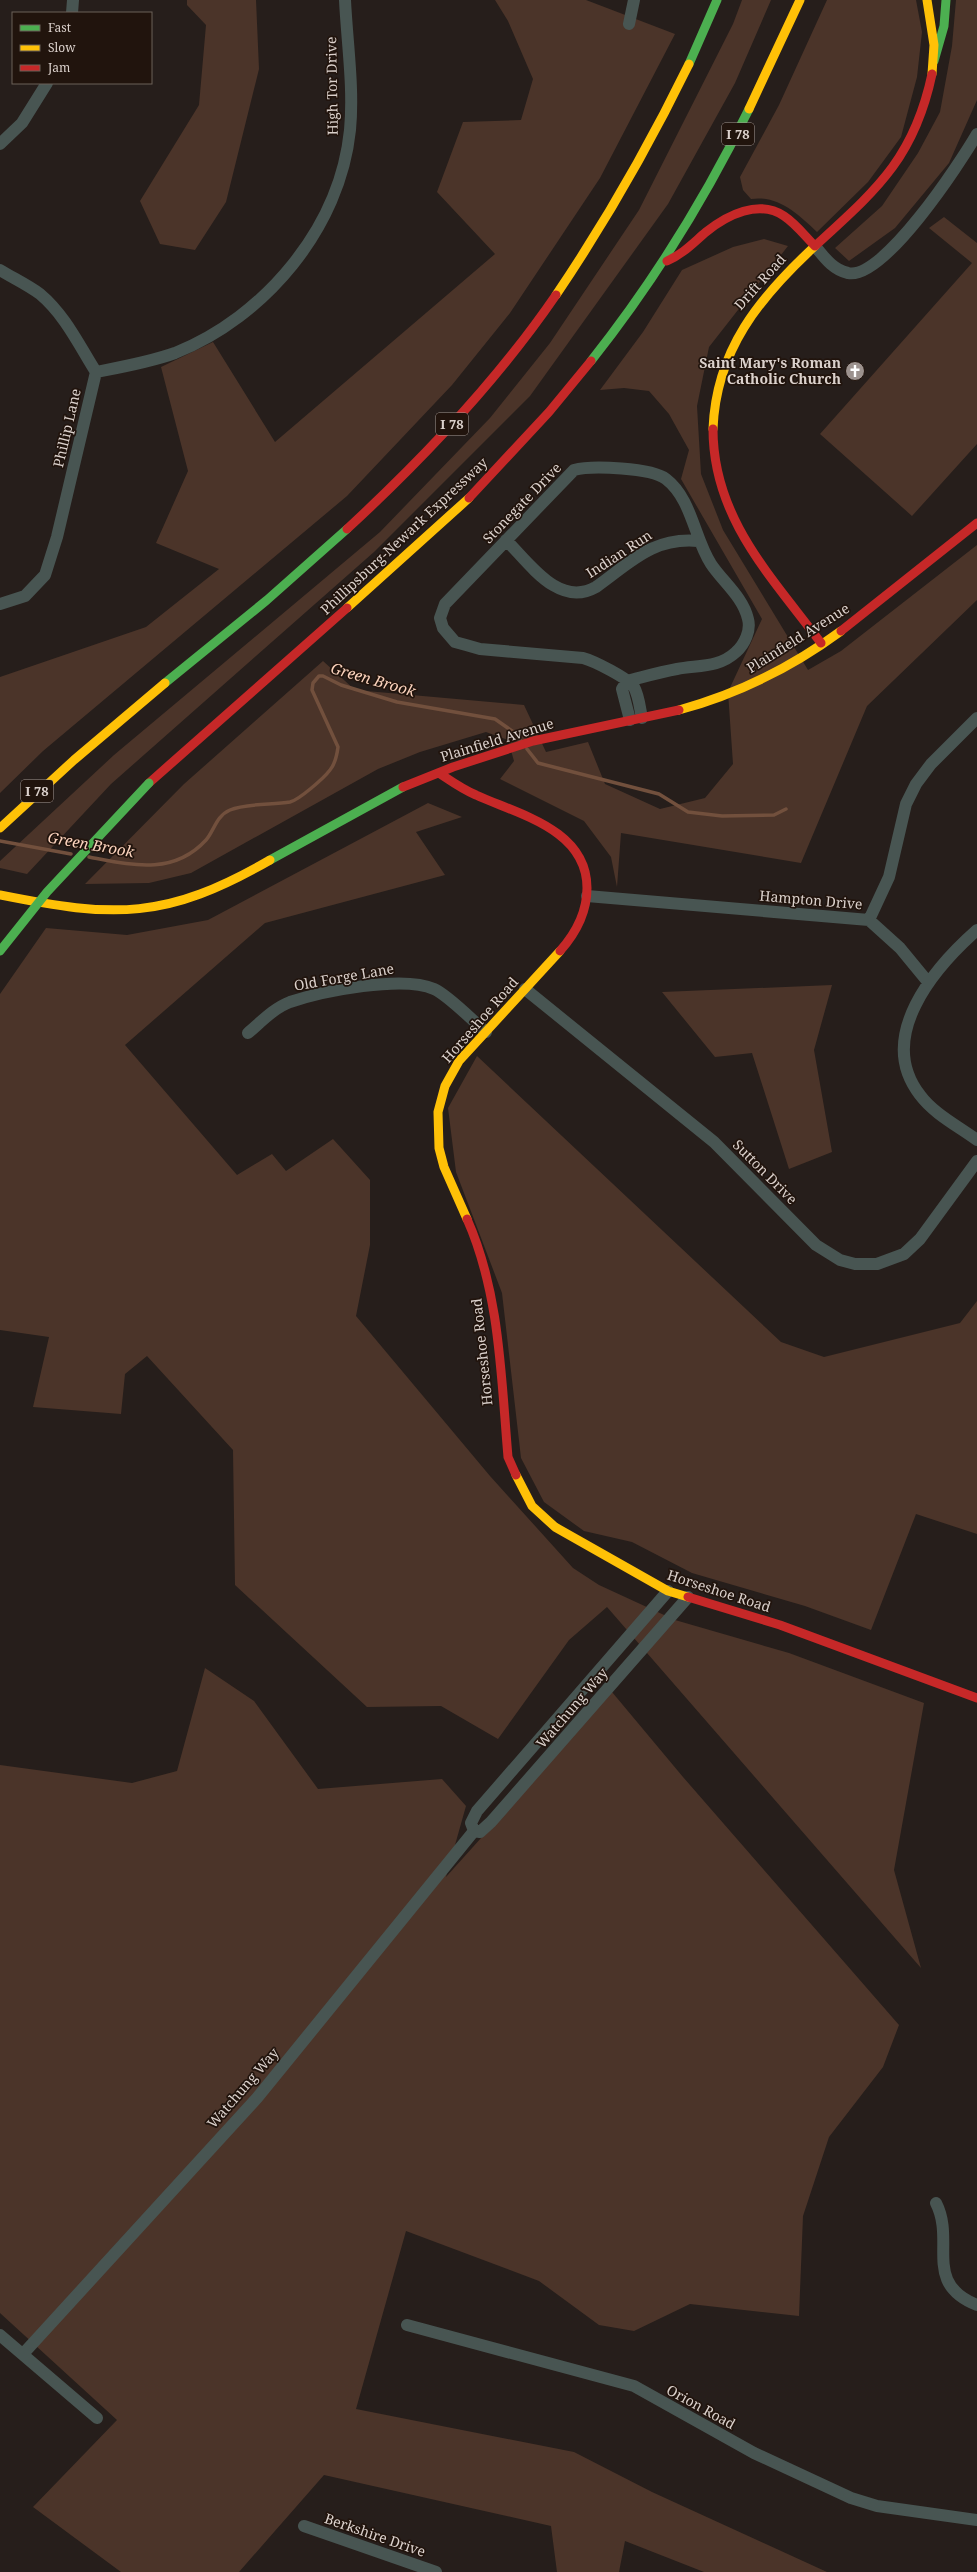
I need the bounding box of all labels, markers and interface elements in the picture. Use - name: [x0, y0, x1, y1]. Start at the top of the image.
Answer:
- legend: [12, 12, 152, 84]
- text: Fast: [48, 19, 71, 36]
- street label: High Tor Drive: [321, 37, 342, 136]
- text: Slow: [48, 39, 76, 56]
- text: Jam: [47, 59, 70, 76]
- road number: I 78: [722, 123, 754, 145]
- street label: Drift Road: [730, 249, 790, 314]
- place label: Saint Mary's Roman Catholic Church: [699, 353, 841, 388]
- church icon: Saint Mary's Roman Catholic Church: [844, 360, 866, 382]
- street label: Phillip Lane: [48, 387, 85, 469]
- road number: I 78: [436, 413, 468, 435]
- street label: Phillipsburg-Newark Expressway: [316, 453, 491, 618]
- street label: Stonegate Drive: [478, 458, 565, 547]
- street label: Indian Run: [582, 525, 655, 582]
- street label: Plainfield Avenue: [743, 598, 853, 677]
- water label: Green Brook: [329, 657, 418, 701]
- street label: Plainfield Avenue: [438, 713, 556, 766]
- road number: I 78: [21, 780, 53, 802]
- water label: Green Brook: [46, 827, 136, 862]
- street label: Hampton Drive: [759, 886, 863, 913]
- street label: Old Forge Lane: [292, 958, 395, 995]
- street label: Horseshoe Road: [437, 972, 522, 1067]
- street label: Sutton Drive: [729, 1135, 802, 1208]
- street label: Horseshoe Road: [466, 1297, 497, 1407]
- street label: Horseshoe Road: [665, 1565, 774, 1616]
- street label: Watchung Way: [531, 1663, 612, 1752]
- street label: Watchung Way: [202, 2043, 283, 2132]
- street label: Orion Road: [663, 2380, 739, 2433]
- street label: Berkshire Drive: [322, 2508, 428, 2561]

